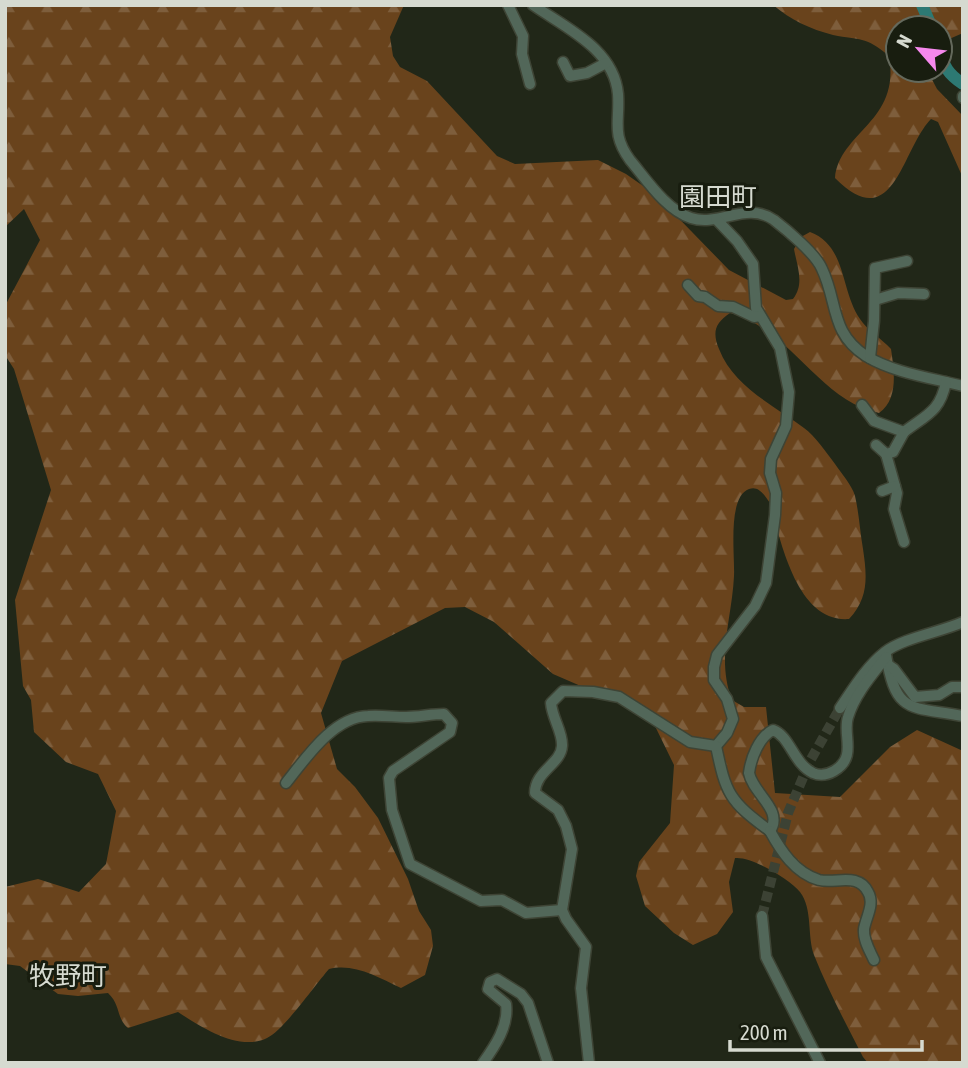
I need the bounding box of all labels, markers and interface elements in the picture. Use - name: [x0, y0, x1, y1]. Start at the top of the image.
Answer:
- north arrow: [884, 14, 954, 84]
- text: N: [892, 31, 916, 51]
- district label: 園田町: [679, 182, 757, 212]
- district label: 牧野町: [29, 961, 107, 991]
- scale bar: [730, 1009, 922, 1052]
- text: 200 m: [740, 1020, 788, 1044]

